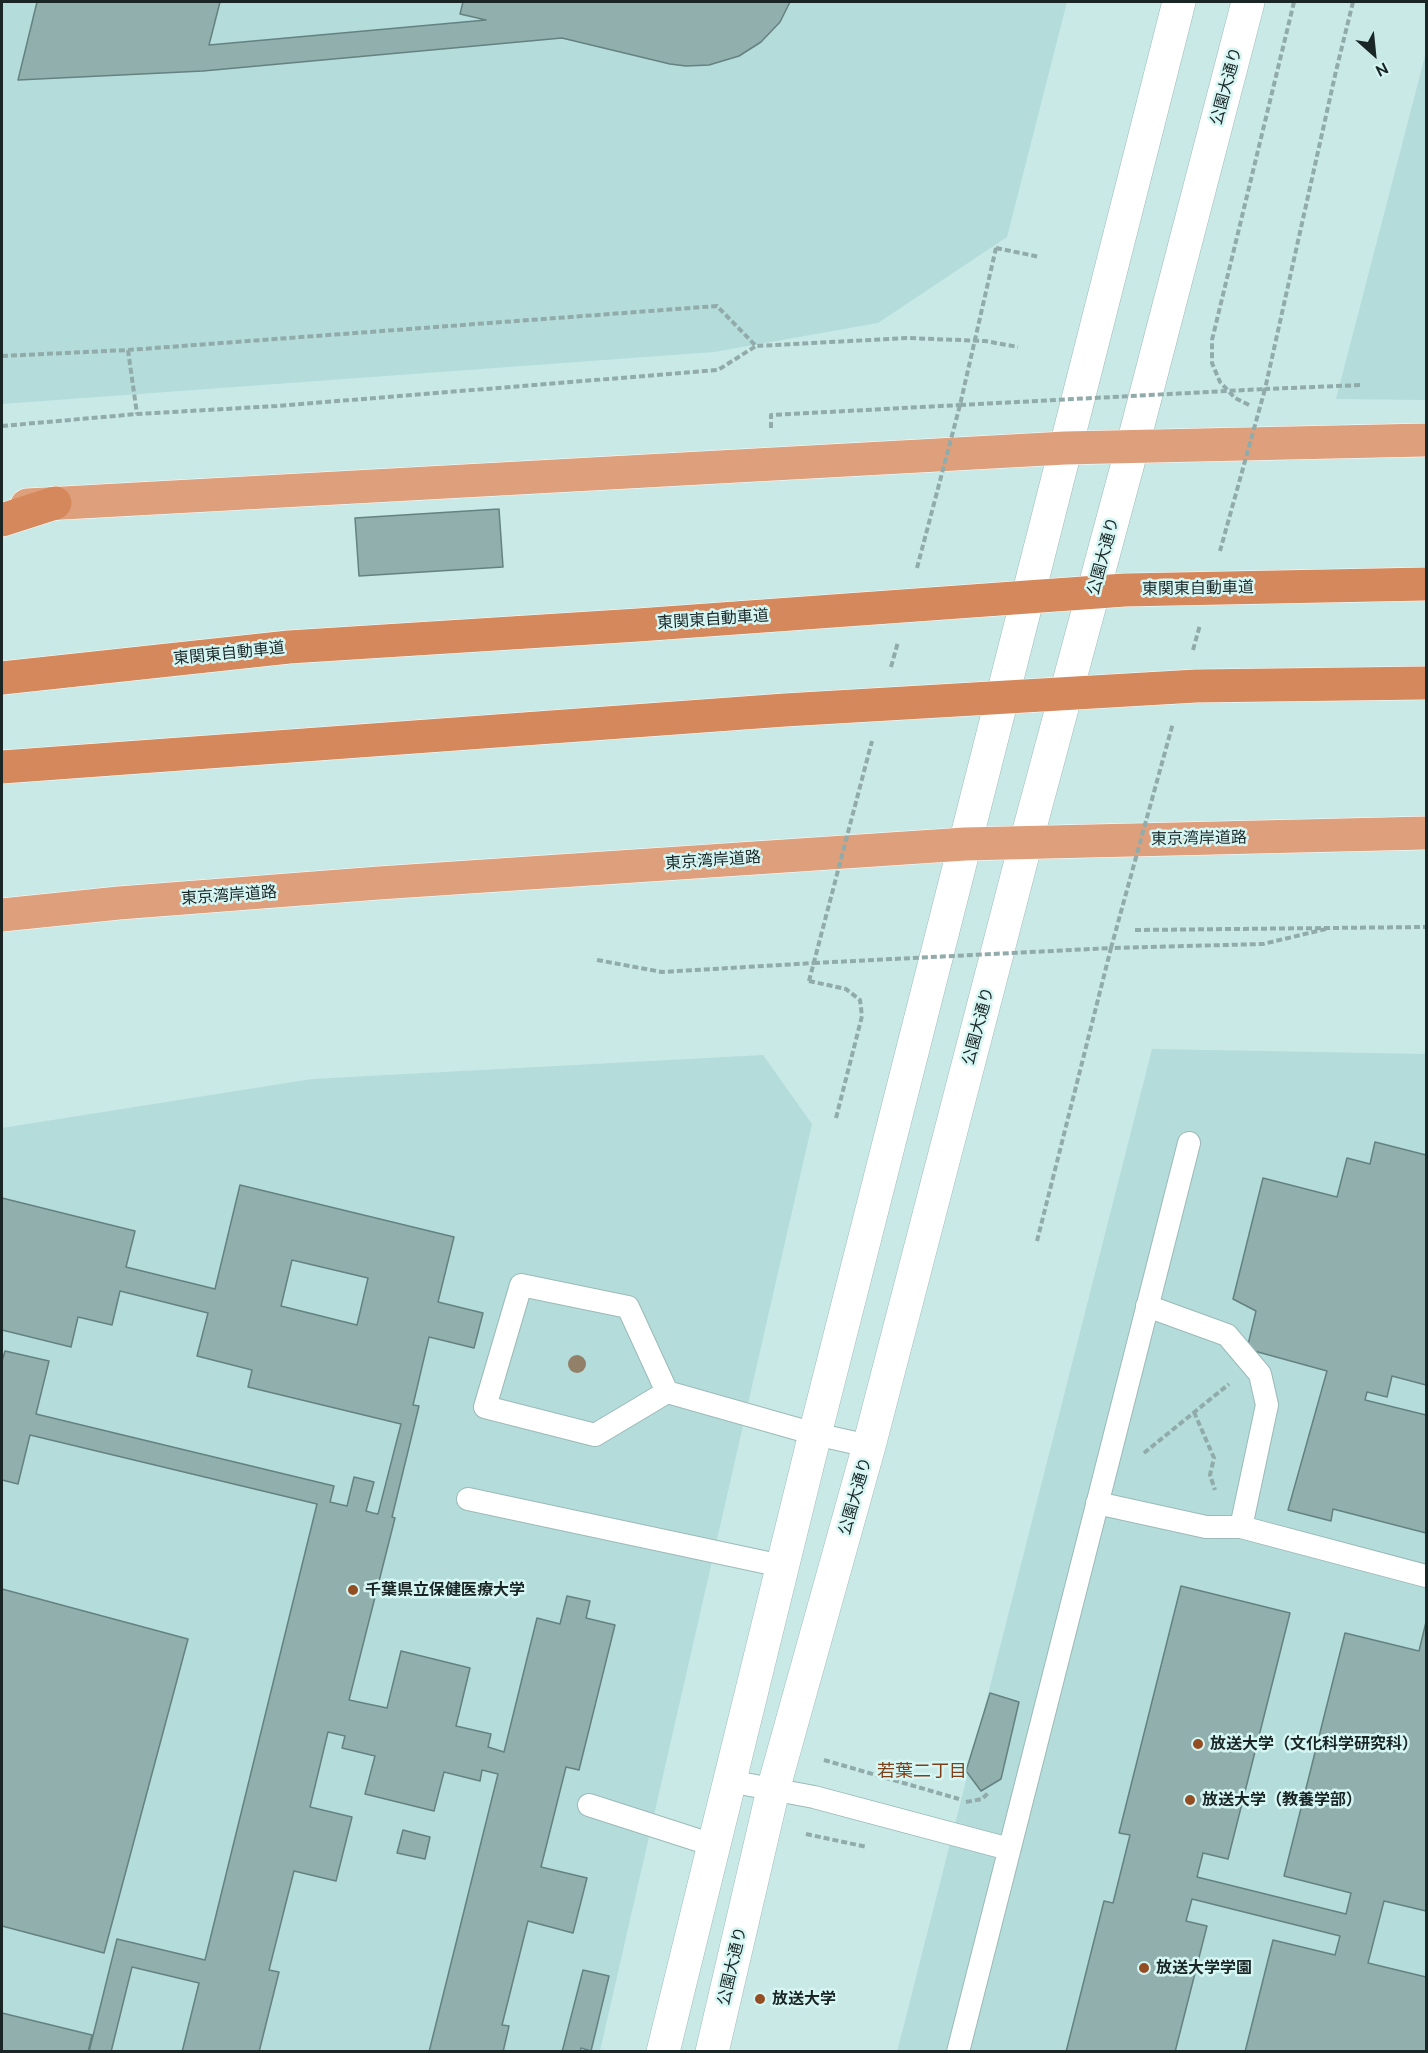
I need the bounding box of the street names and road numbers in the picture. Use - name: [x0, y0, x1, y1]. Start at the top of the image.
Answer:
- street label: 公園大通り: [1206, 45, 1246, 127]
- street label: 公園大通り: [1083, 515, 1123, 597]
- street label: 東関東自動車道: [1142, 577, 1254, 599]
- street label: 東関東自動車道: [656, 606, 770, 632]
- street label: 東関東自動車道: [172, 638, 286, 668]
- street label: 東京湾岸道路: [1151, 828, 1247, 848]
- street label: 東京湾岸道路: [664, 847, 762, 873]
- street label: 東京湾岸道路: [180, 882, 278, 908]
- street label: 公園大通り: [958, 985, 998, 1067]
- street label: 公園大通り: [835, 1455, 875, 1537]
- street label: 公園大通り: [714, 1925, 750, 2007]

